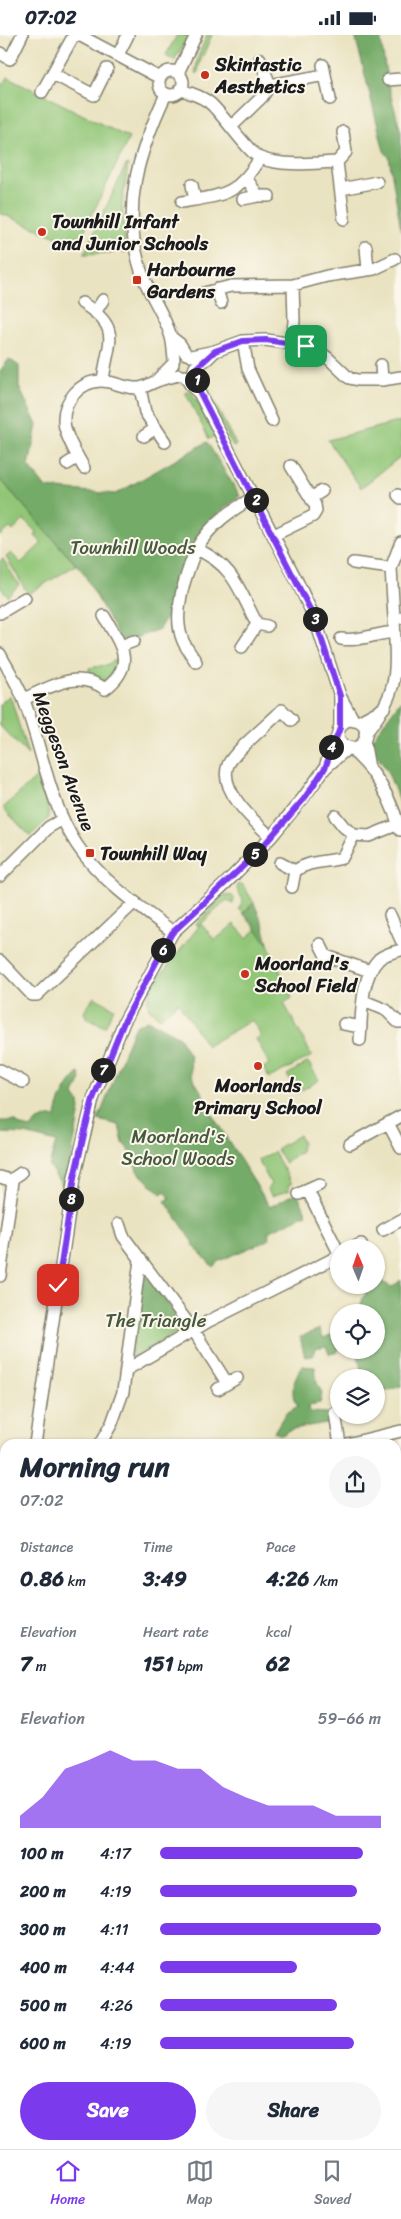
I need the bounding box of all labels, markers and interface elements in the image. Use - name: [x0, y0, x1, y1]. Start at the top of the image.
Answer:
- text: 07:02: [25, 1, 77, 34]
- place label: Skintastic Aesthetics: [214, 48, 306, 103]
- marker: Skintastic Aesthetics: [199, 69, 211, 81]
- place label: Townhill Infant and Junior Schools: [51, 205, 210, 260]
- marker: Townhill Infant and Junior Schools: [36, 226, 48, 238]
- place label: Harbourne Gardens: [146, 253, 236, 308]
- marker: Harbourne Gardens: [131, 274, 143, 286]
- pin: [285, 325, 327, 367]
- icon: arrive: [292, 332, 320, 360]
- pin: 1: [184, 367, 210, 393]
- text: 1: [194, 368, 201, 393]
- pin: 2: [244, 487, 268, 513]
- text: 2: [252, 488, 261, 513]
- park label: Townhill Woods: [70, 531, 196, 564]
- pin: 3: [302, 607, 328, 631]
- text: 3: [312, 607, 319, 632]
- street label: Meggeson Avenue: [23, 686, 105, 836]
- pin: 4: [318, 735, 344, 759]
- text: 4: [327, 735, 336, 760]
- place label: Townhill Way: [100, 837, 208, 870]
- pin: 5: [242, 841, 268, 867]
- text: 5: [251, 842, 260, 867]
- marker: Townhill Way: [84, 847, 96, 859]
- pin: 6: [150, 937, 176, 963]
- text: 6: [160, 938, 167, 963]
- place label: Moorland's School Field: [254, 947, 359, 1002]
- marker: Moorland's School Field: [239, 968, 251, 980]
- pin: 7: [90, 1057, 116, 1083]
- text: 7: [100, 1058, 108, 1083]
- marker: Moorlands Primary School: [252, 1060, 264, 1072]
- place label: Moorlands Primary School: [194, 1069, 323, 1124]
- park label: Moorland's School Woods: [121, 1120, 235, 1175]
- pin: 8: [58, 1187, 84, 1211]
- text: 8: [67, 1187, 76, 1212]
- north arrow: [330, 1239, 385, 1294]
- map controls: [330, 1239, 385, 1424]
- pin: [37, 1264, 79, 1306]
- icon: check: [44, 1271, 72, 1299]
- park label: The Triangle: [105, 1304, 207, 1337]
- button: locate: [330, 1304, 385, 1359]
- button: layers: [330, 1369, 385, 1424]
- text: Morning run: [20, 1442, 170, 1491]
- button: share: [329, 1456, 381, 1508]
- text: 07:02: [20, 1486, 63, 1515]
- text: Distance: [20, 1535, 73, 1560]
- text: Time: [143, 1535, 173, 1560]
- text: Pace: [266, 1535, 296, 1560]
- text: 0.86: [20, 1560, 64, 1598]
- text: 3:49: [143, 1560, 187, 1598]
- text: 4:26: [266, 1560, 310, 1598]
- text: km: [64, 1569, 86, 1594]
- text: /km: [310, 1569, 338, 1594]
- text: Elevation: [20, 1620, 77, 1645]
- text: Heart rate: [143, 1620, 209, 1645]
- text: kcal: [266, 1620, 291, 1645]
- text: 7: [20, 1645, 32, 1683]
- text: 151: [143, 1645, 174, 1683]
- text: 62: [266, 1645, 290, 1683]
- text: m: [32, 1654, 46, 1679]
- text: bpm: [174, 1654, 203, 1679]
- text: Elevation: [20, 1704, 85, 1733]
- text: 59–66 m: [318, 1704, 381, 1733]
- text: 100 m: [20, 1839, 64, 1868]
- text: 4:17: [100, 1839, 131, 1868]
- text: 200 m: [20, 1877, 66, 1906]
- text: 4:19: [100, 1877, 132, 1906]
- text: 300 m: [20, 1915, 65, 1944]
- text: 4:11: [100, 1915, 129, 1944]
- text: 400 m: [20, 1953, 67, 1982]
- text: 4:44: [100, 1953, 135, 1982]
- text: 500 m: [20, 1991, 66, 2020]
- text: 4:26: [100, 1991, 133, 2020]
- text: 600 m: [20, 2029, 66, 2058]
- text: 4:19: [100, 2029, 132, 2058]
- button: Save: [20, 2082, 196, 2140]
- button: Share: [206, 2082, 381, 2140]
- tab: Home: [50, 2157, 85, 2212]
- tab: Map: [186, 2157, 214, 2212]
- tab: Saved: [314, 2157, 351, 2212]

